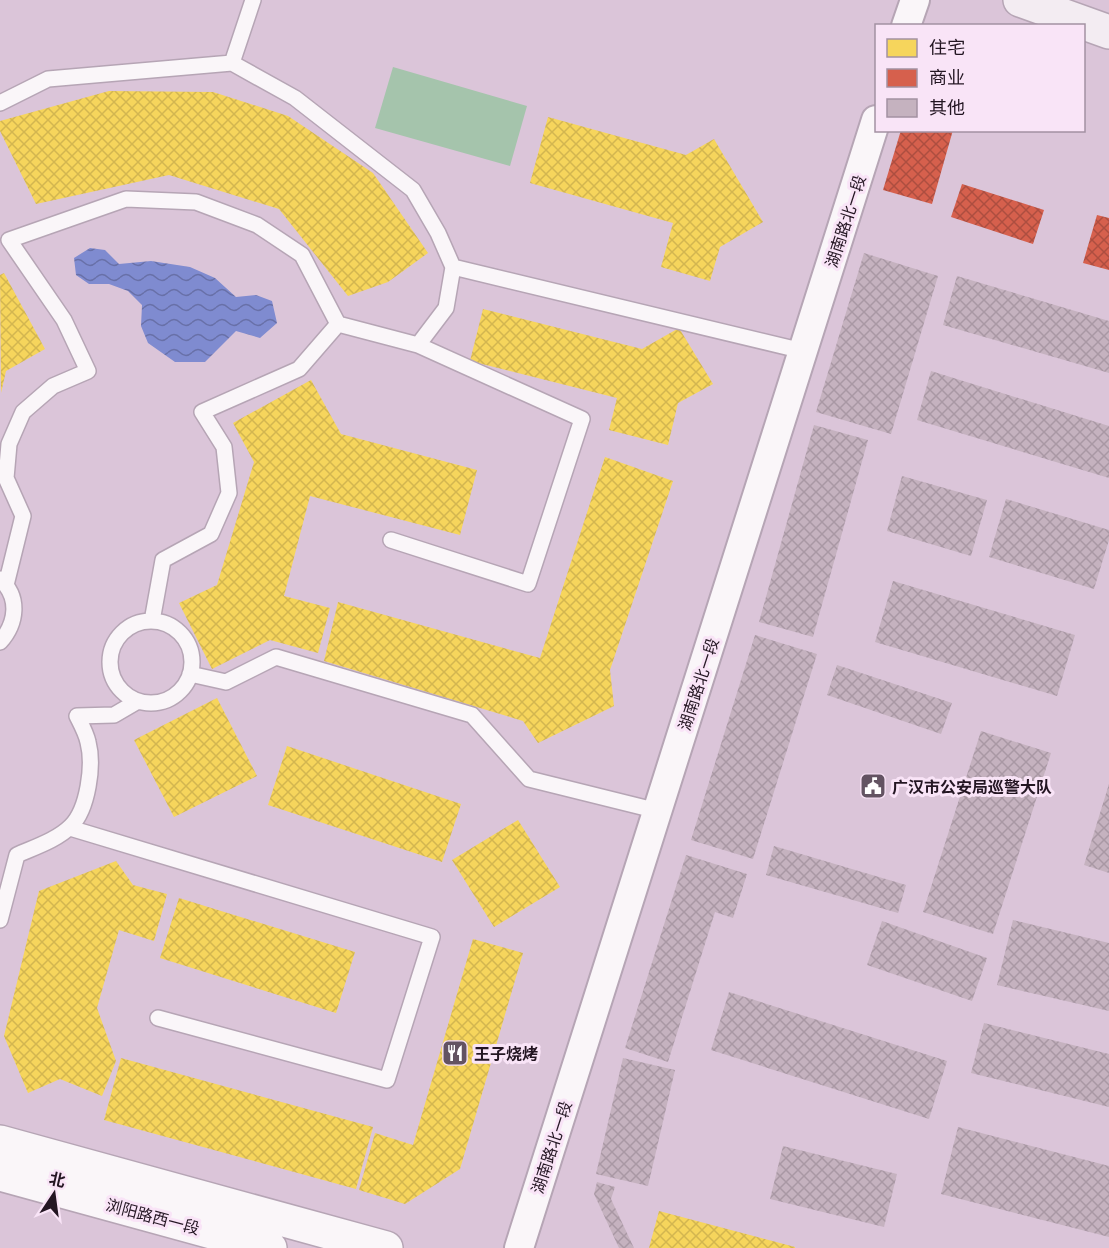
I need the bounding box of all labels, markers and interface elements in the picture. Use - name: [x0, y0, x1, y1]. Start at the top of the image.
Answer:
- legend: [875, 24, 1085, 132]
- text: 住宅: [929, 36, 965, 58]
- text: 商业: [929, 66, 965, 88]
- text: 其他: [929, 96, 965, 118]
- street label: 湖南路北一段: [821, 172, 869, 270]
- street label: 湖南路北一段: [674, 635, 722, 733]
- public building icon: 广汉市公安局巡警大队: [858, 771, 888, 801]
- place label: 广汉市公安局巡警大队: [892, 777, 1052, 796]
- restaurant icon: 王子烧烤: [440, 1038, 470, 1068]
- place label: 王子烧烤: [474, 1044, 538, 1063]
- street label: 湖南路北一段: [527, 1098, 575, 1196]
- north arrow: [24, 1164, 84, 1224]
- text: 北: [48, 1168, 67, 1190]
- street label: 浏阳路西一段: [104, 1194, 202, 1238]

